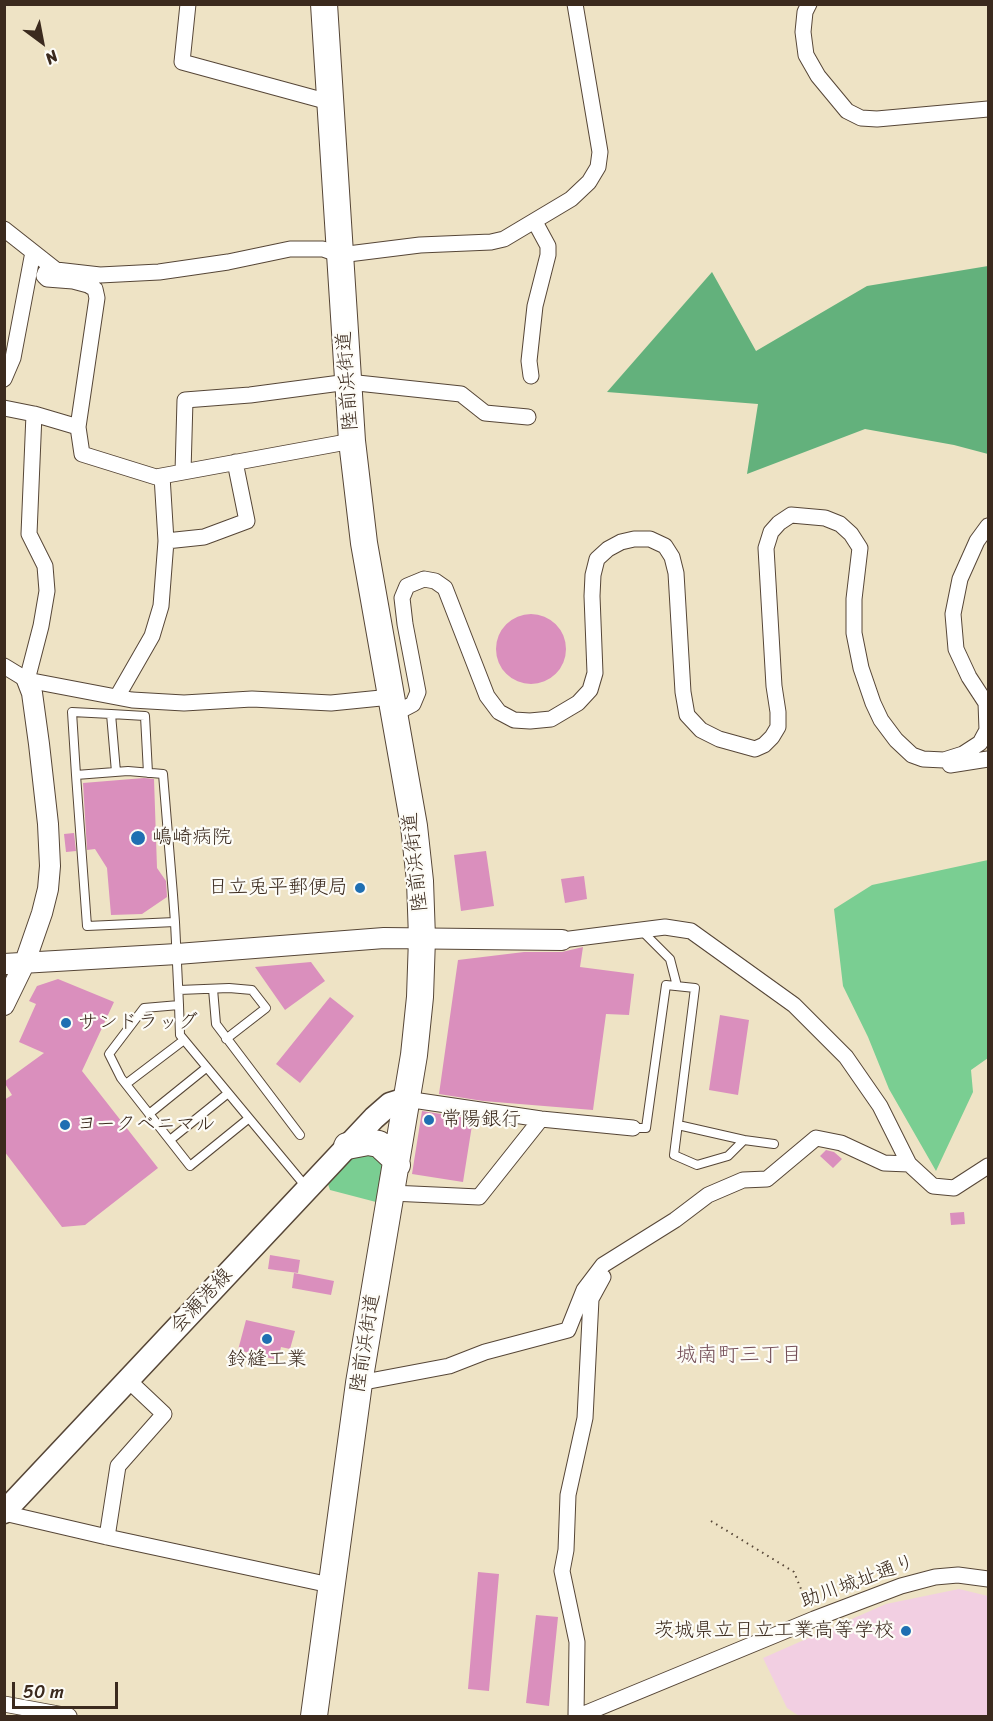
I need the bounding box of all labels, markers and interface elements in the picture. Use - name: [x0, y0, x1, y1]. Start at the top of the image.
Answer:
- north arrow: [12, 12, 72, 72]
- text: N: [39, 42, 64, 73]
- street label: 陸前浜街道: [333, 330, 363, 432]
- street label: 陸前浜街道: [399, 811, 433, 913]
- place label: 嶋崎病院: [152, 826, 232, 850]
- marker: 嶋崎病院: [129, 829, 147, 847]
- place label: 日立兎平郵便局: [208, 876, 348, 900]
- marker: 日立兎平郵便局: [353, 881, 367, 895]
- place label: サンドラッグ: [78, 1011, 198, 1035]
- marker: サンドラッグ: [59, 1016, 73, 1030]
- place label: 常陽銀行: [441, 1108, 521, 1132]
- place label: ヨークベニマル: [77, 1113, 216, 1137]
- marker: 常陽銀行: [422, 1113, 436, 1127]
- marker: ヨークベニマル: [58, 1118, 72, 1132]
- street label: 会瀬港線: [166, 1264, 238, 1338]
- street label: 陸前浜街道: [346, 1292, 386, 1394]
- marker: 鈴縫工業: [260, 1332, 274, 1346]
- district label: 城南町三丁目: [676, 1343, 802, 1369]
- place label: 鈴縫工業: [227, 1348, 307, 1372]
- street label: 助川城址通り: [798, 1550, 918, 1614]
- place label: 茨城県立日立工業高等学校: [654, 1619, 894, 1643]
- marker: 茨城県立日立工業高等学校: [899, 1624, 913, 1638]
- scale bar: [15, 1670, 122, 1708]
- text: 50 m: [23, 1676, 64, 1708]

